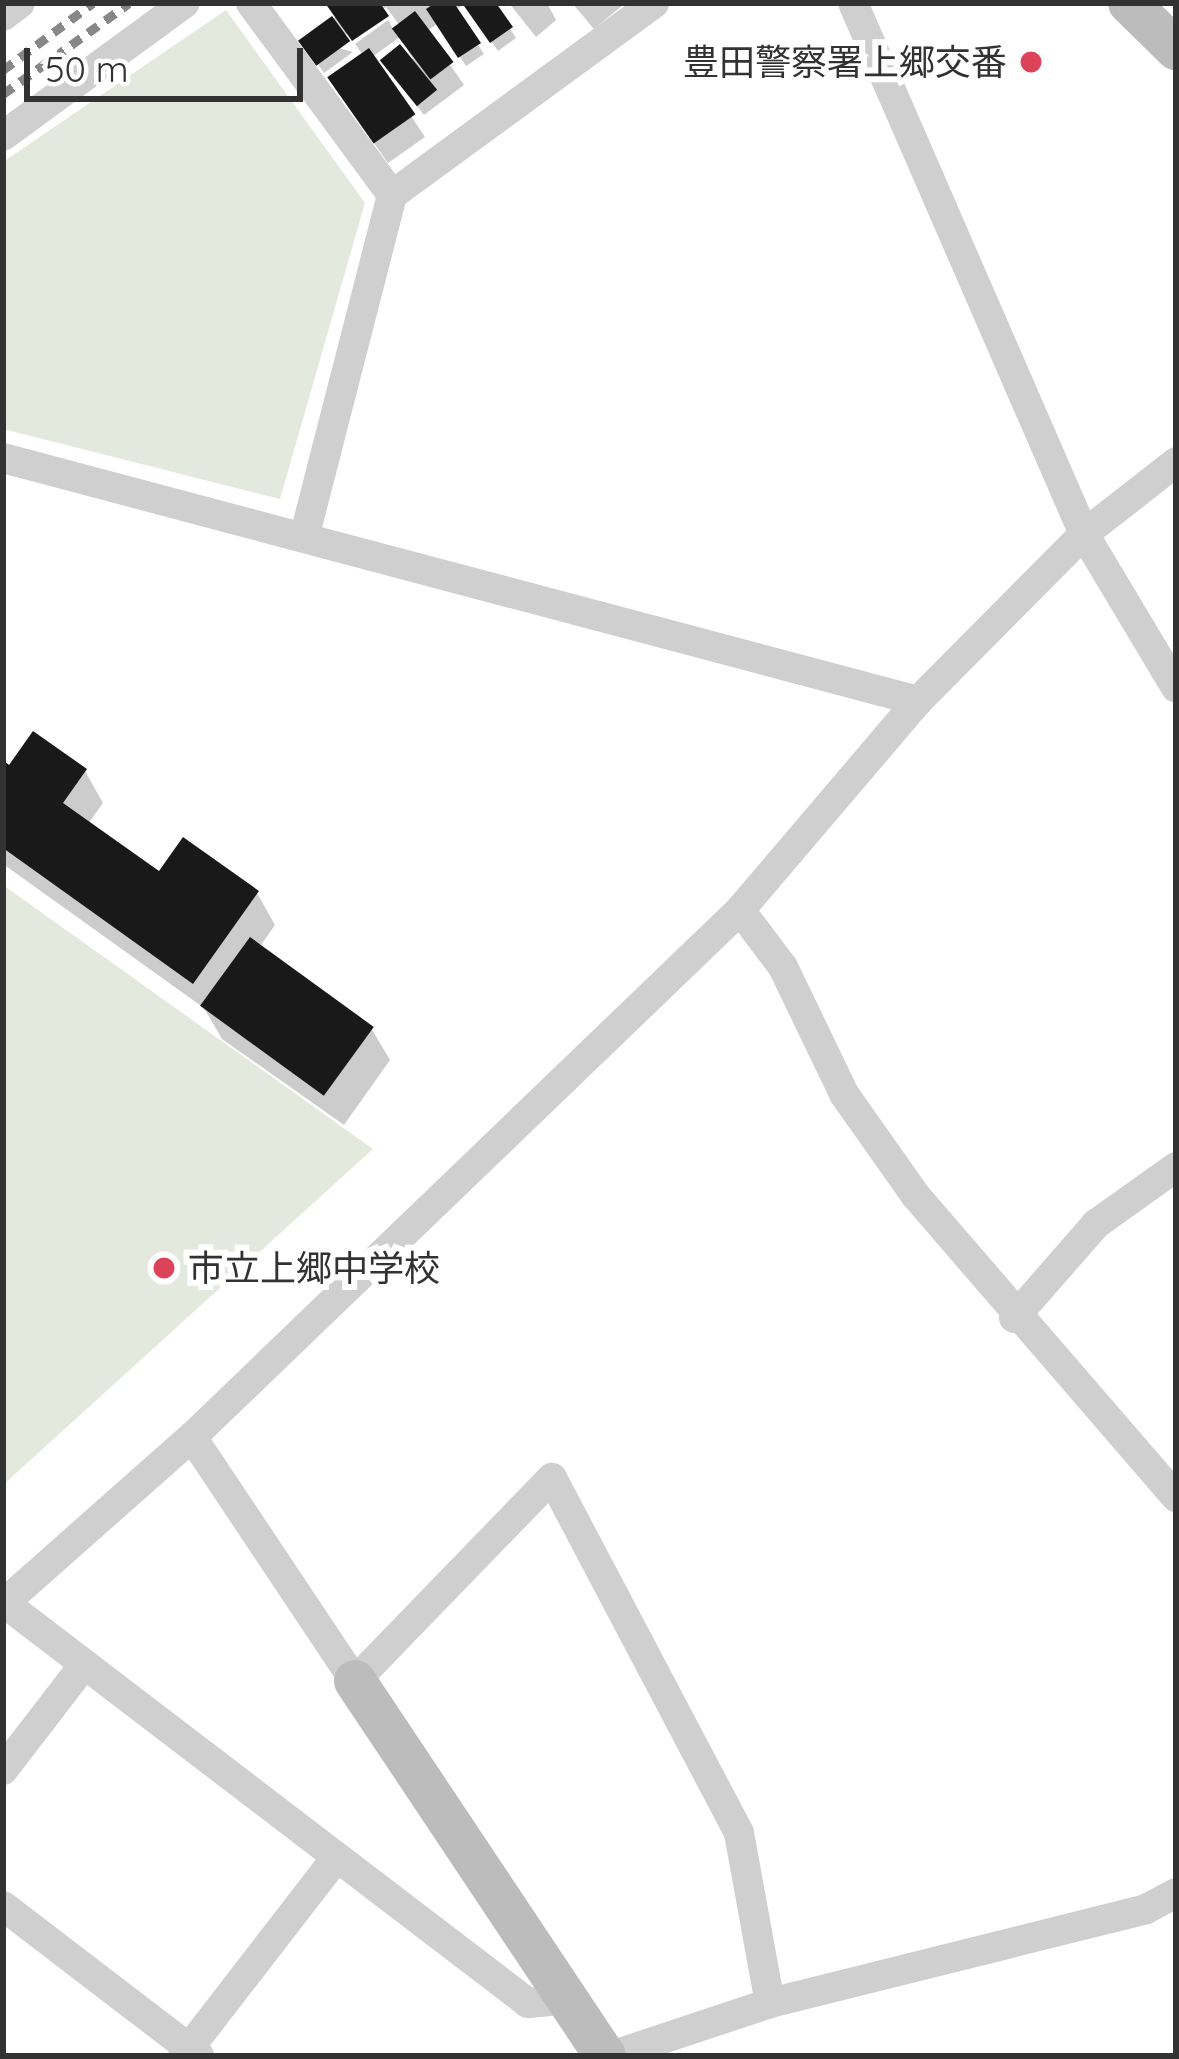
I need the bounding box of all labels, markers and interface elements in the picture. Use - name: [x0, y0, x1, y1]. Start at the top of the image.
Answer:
- scale bar: [30, 24, 309, 98]
- place label: 豊田警察署上郷交番: [683, 40, 1007, 84]
- text: 50 m: [45, 46, 129, 91]
- marker: 豊田警察署上郷交番: [1018, 49, 1044, 75]
- place label: 市立上郷中学校: [188, 1246, 440, 1290]
- marker: 市立上郷中学校: [151, 1255, 177, 1281]

